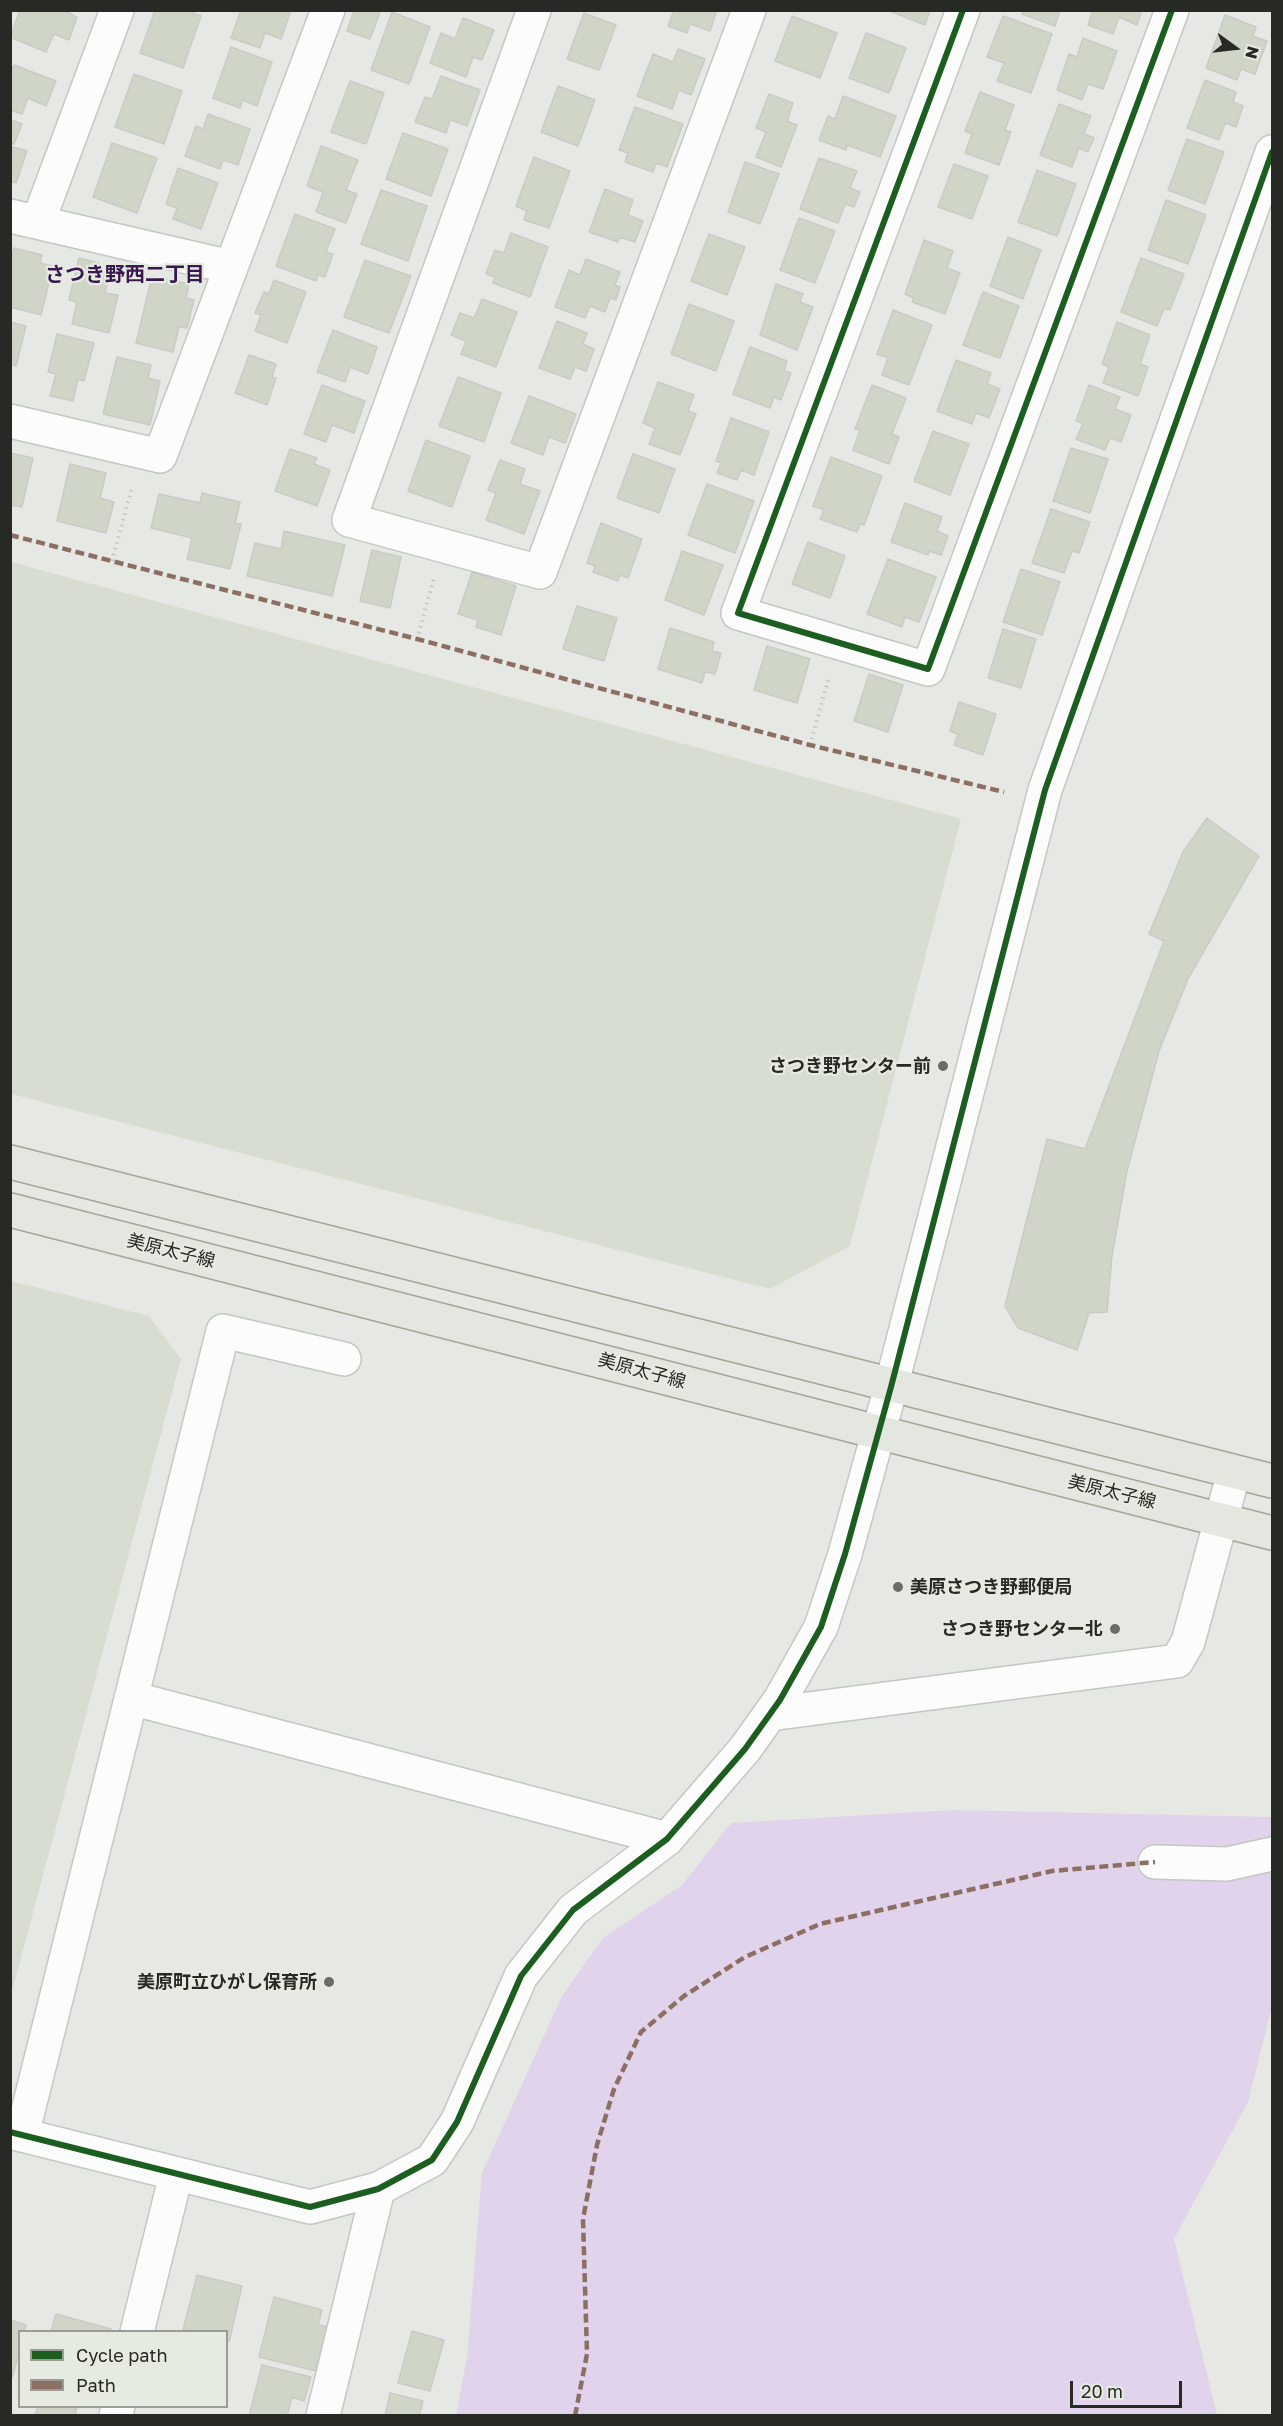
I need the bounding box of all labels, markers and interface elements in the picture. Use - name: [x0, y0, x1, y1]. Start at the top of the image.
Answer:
- north arrow: [1205, 18, 1265, 78]
- text: N: [1241, 44, 1264, 61]
- district label: さつき野西二丁目: [45, 263, 205, 287]
- place label: さつき野センター前: [769, 1055, 931, 1077]
- marker: さつき野センター前: [936, 1059, 950, 1073]
- street label: 美原太子線: [125, 1230, 217, 1272]
- street label: 美原太子線: [596, 1349, 688, 1393]
- street label: 美原太子線: [1066, 1471, 1158, 1513]
- place label: 美原さつき野郵便局: [910, 1576, 1072, 1598]
- marker: 美原さつき野郵便局: [891, 1580, 905, 1594]
- place label: さつき野センター北: [941, 1618, 1103, 1640]
- marker: さつき野センター北: [1108, 1622, 1122, 1636]
- place label: 美原町立ひがし保育所: [137, 1971, 317, 1993]
- marker: 美原町立ひがし保育所: [322, 1975, 336, 1989]
- legend: [18, 2330, 228, 2408]
- text: Cycle path: [76, 2344, 168, 2366]
- scale bar: [1073, 2369, 1186, 2407]
- text: Path: [76, 2374, 116, 2396]
- text: 20 m: [1081, 2380, 1123, 2402]

